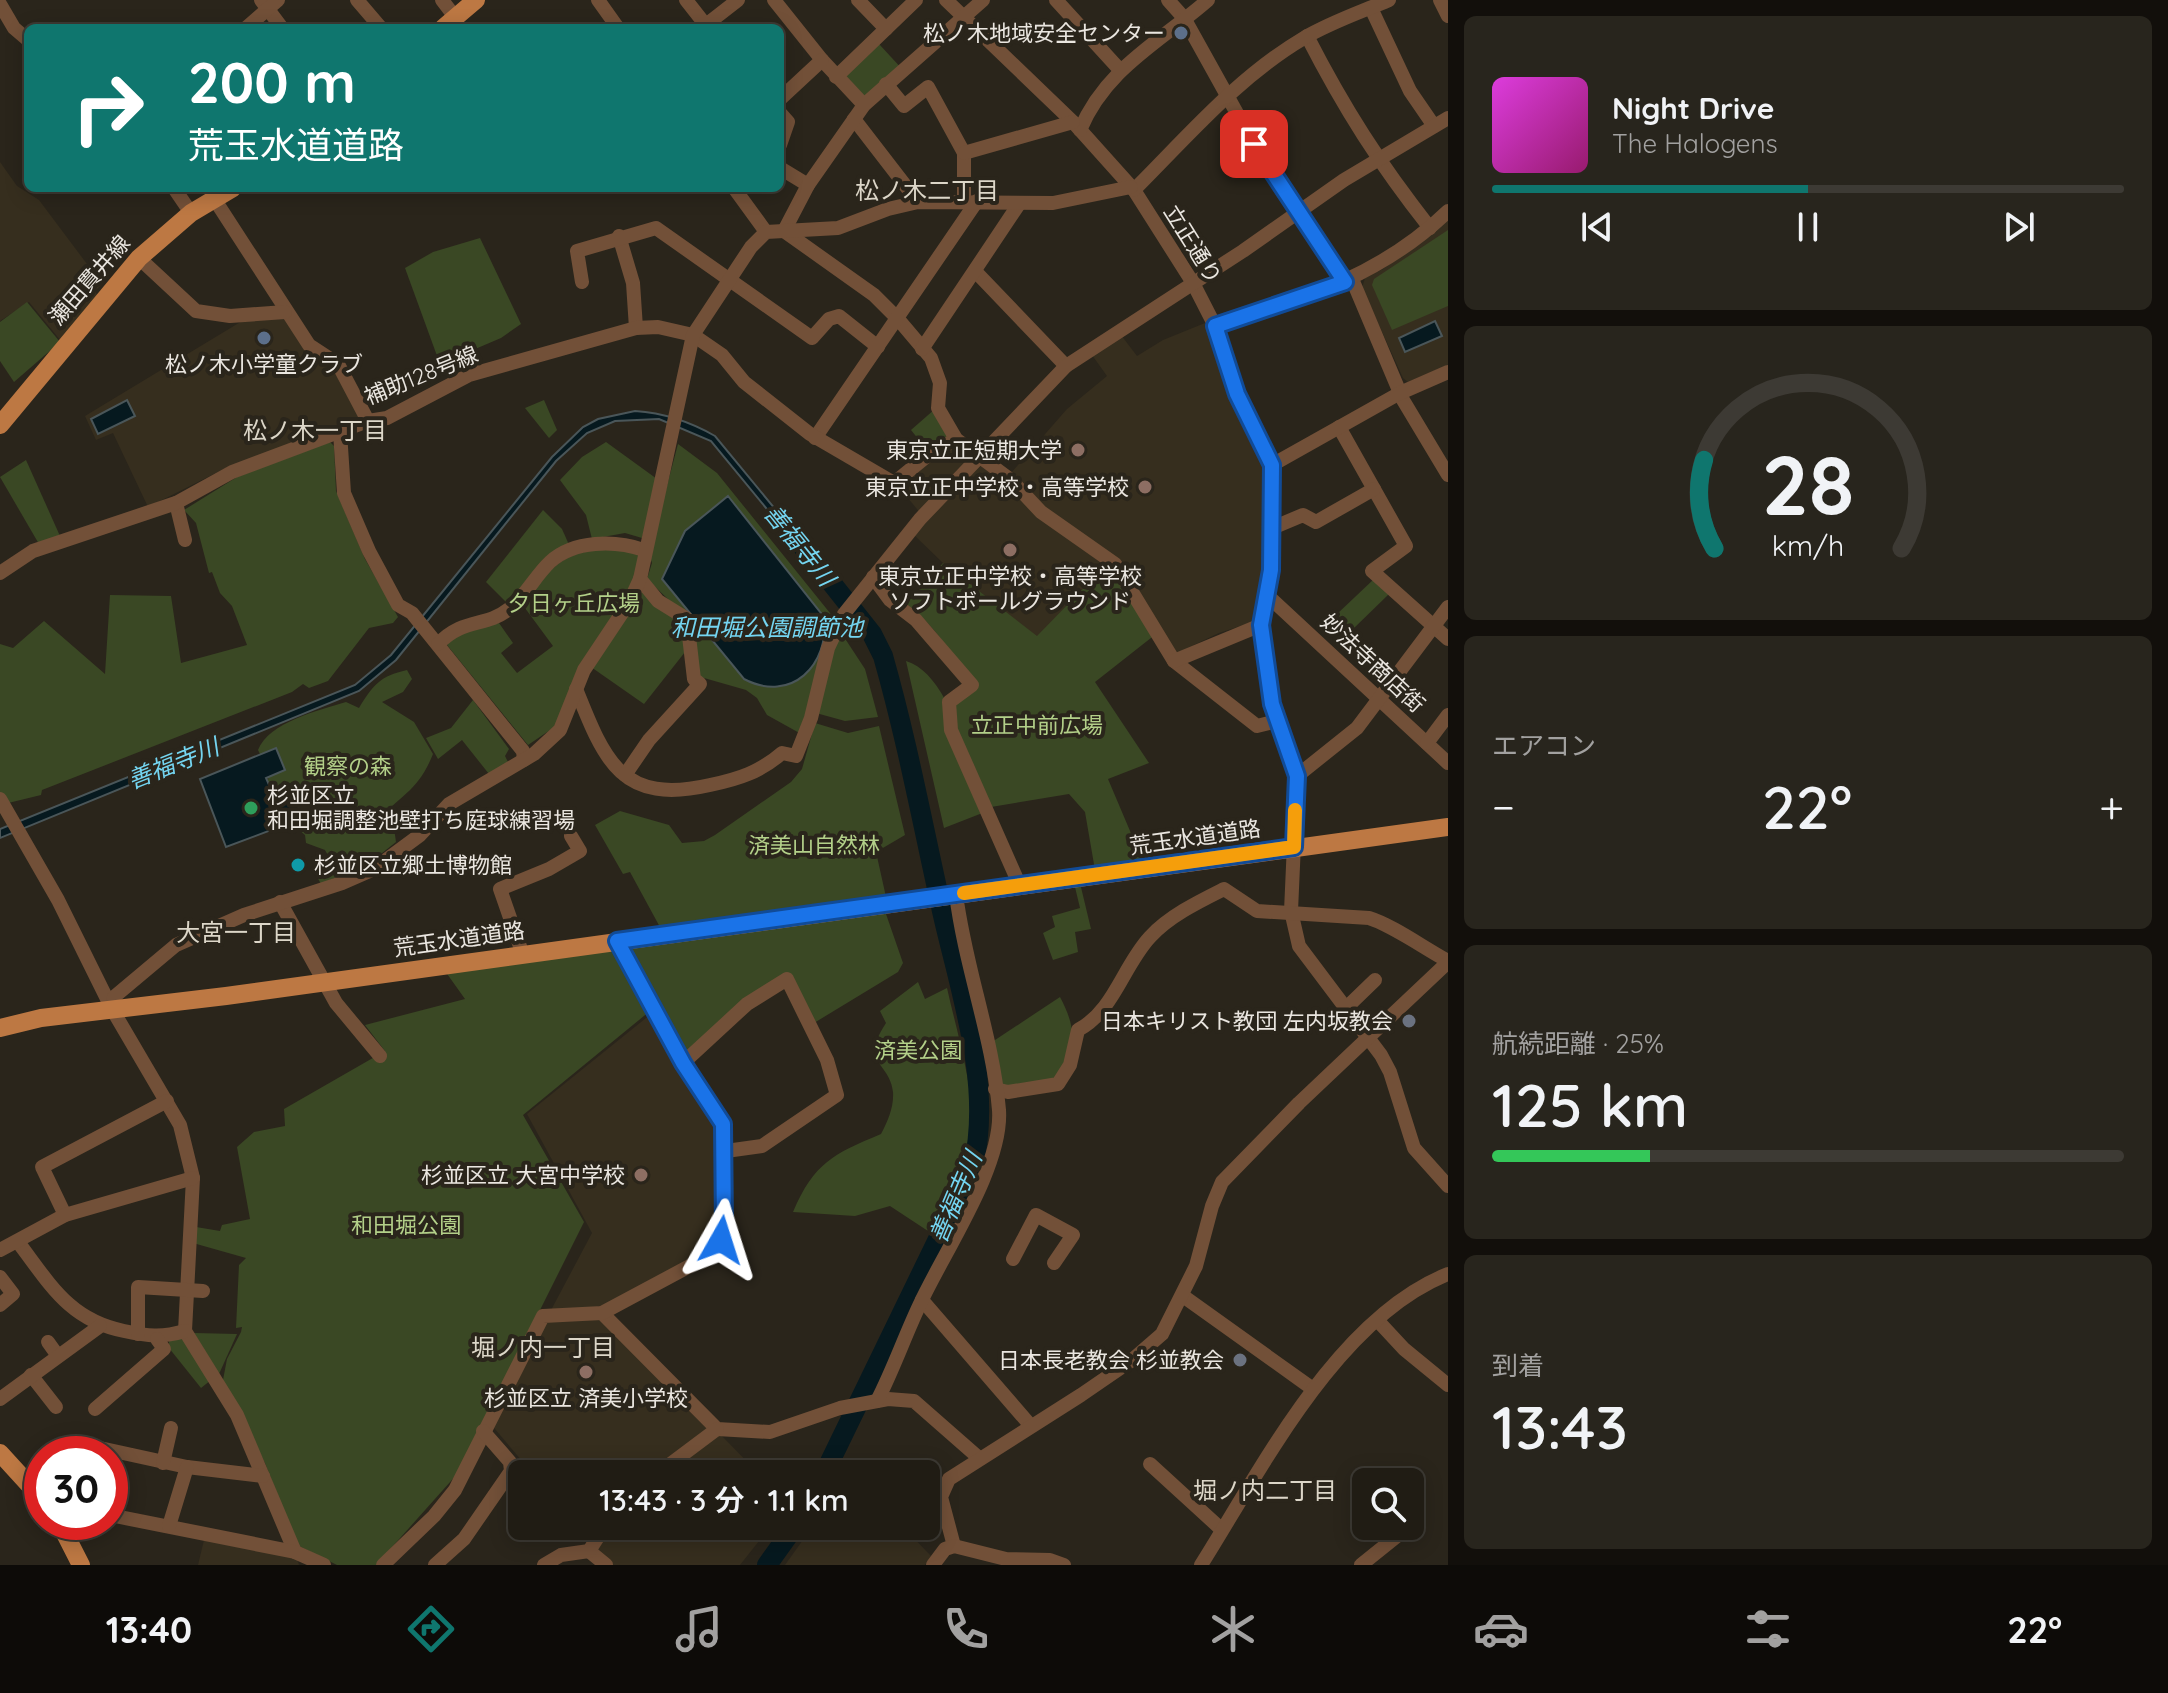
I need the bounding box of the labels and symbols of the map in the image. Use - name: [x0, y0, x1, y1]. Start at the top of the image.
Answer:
- place label: 松ノ木地域安全センター: [923, 19, 1165, 47]
- marker: 松ノ木地域安全センター: [1172, 24, 1190, 42]
- pin: [1220, 110, 1288, 178]
- district label: 松ノ木二丁目: [855, 175, 999, 205]
- street label: 立正通り: [1158, 199, 1228, 289]
- street label: 瀬田貫井線: [42, 229, 136, 331]
- marker: 松ノ木小学童クラブ: [255, 329, 273, 347]
- street label: 補助128号線: [360, 340, 482, 410]
- place label: 松ノ木小学童クラブ: [165, 350, 363, 378]
- district label: 松ノ木一丁目: [243, 415, 387, 445]
- place label: 東京立正短期大学: [886, 436, 1062, 464]
- marker: 東京立正短期大学: [1069, 441, 1087, 459]
- place label: 東京立正中学校・高等学校: [865, 473, 1129, 501]
- marker: 東京立正中学校・高等学校: [1136, 478, 1154, 496]
- water label: 善福寺川: [758, 498, 844, 594]
- marker: 東京立正中学校・高等学校 ソフトボールグラウンド: [1001, 541, 1019, 559]
- place label: 東京立正中学校・高等学校 ソフトボールグラウンド: [878, 562, 1142, 615]
- park label: 夕日ヶ丘広場: [508, 589, 640, 617]
- street label: 妙法寺商店街: [1315, 608, 1431, 718]
- water label: 和田堀公園調節池: [671, 612, 865, 642]
- park label: 立正中前広場: [971, 711, 1103, 739]
- water label: 善福寺川: [123, 730, 226, 795]
- park label: 観察の森: [304, 752, 392, 780]
- place label: 杉並区立 和田堀調整池壁打ち庭球練習場: [267, 781, 575, 834]
- marker: 杉並区立 和田堀調整池壁打ち庭球練習場: [242, 799, 260, 817]
- street label: 荒玉水道道路: [1128, 814, 1262, 860]
- park label: 済美山自然林: [748, 831, 880, 859]
- place label: 杉並区立郷土博物館: [314, 851, 512, 879]
- marker: 杉並区立郷土博物館: [289, 856, 307, 874]
- street label: 荒玉水道道路: [392, 916, 526, 962]
- district label: 大宮一丁目: [176, 917, 296, 947]
- place label: 日本キリスト教団 左内坂教会: [1101, 1007, 1393, 1035]
- marker: 日本キリスト教団 左内坂教会: [1400, 1012, 1418, 1030]
- park label: 済美公園: [874, 1036, 962, 1064]
- water label: 善福寺川: [922, 1144, 989, 1247]
- place label: 杉並区立 大宮中学校: [421, 1161, 625, 1189]
- marker: 杉並区立 大宮中学校: [632, 1166, 650, 1184]
- position arrow: [679, 1198, 763, 1282]
- park label: 和田堀公園: [351, 1211, 461, 1239]
- district label: 堀ノ内一丁目: [471, 1332, 615, 1362]
- place label: 日本長老教会 杉並教会: [998, 1346, 1224, 1374]
- marker: 日本長老教会 杉並教会: [1231, 1351, 1249, 1369]
- marker: 杉並区立 済美小学校: [577, 1363, 595, 1381]
- place label: 杉並区立 済美小学校: [484, 1384, 688, 1412]
- speed limit sign: 30: [24, 1436, 128, 1540]
- district label: 堀ノ内二丁目: [1193, 1475, 1337, 1505]

